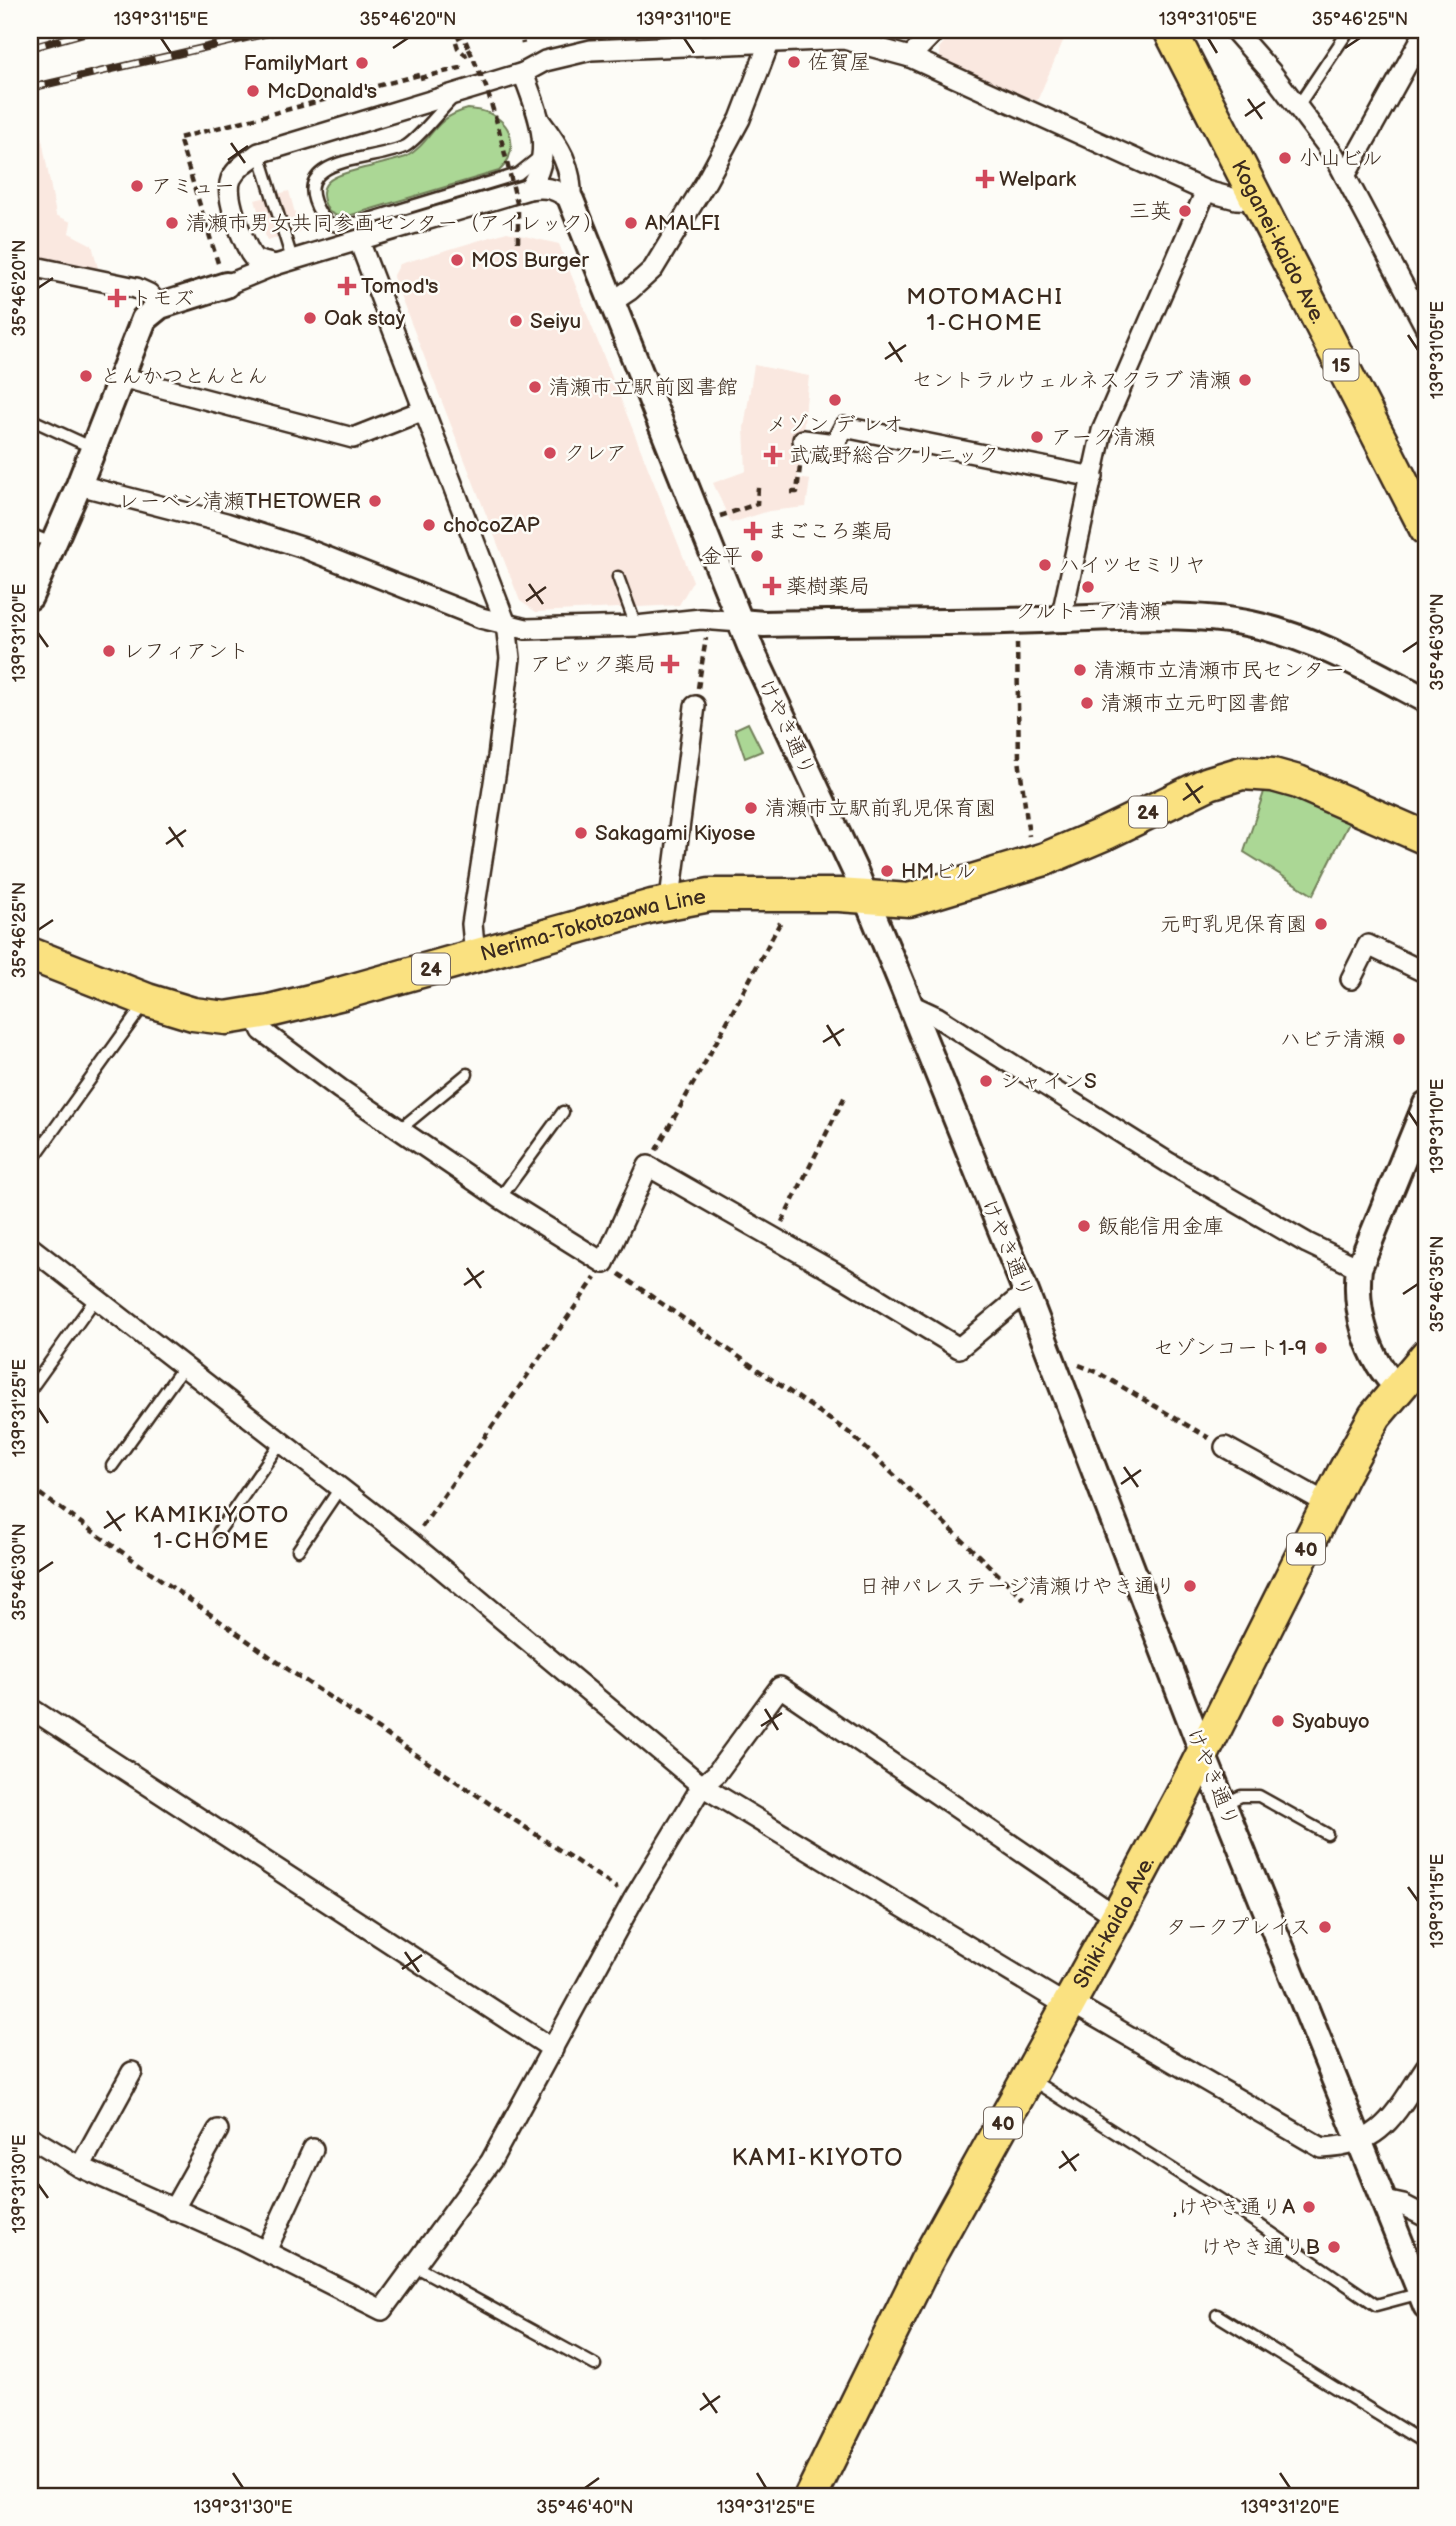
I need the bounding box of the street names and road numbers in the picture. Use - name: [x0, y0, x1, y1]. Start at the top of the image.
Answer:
- street label: Koganei-kaido Ave.: [1226, 156, 1331, 328]
- road number: 15: [1324, 350, 1358, 380]
- street label: けやき通り: [753, 674, 820, 780]
- road number: 24: [1129, 796, 1167, 828]
- street label: Nerima-Tokotozawa Line: [478, 884, 708, 967]
- road number: 24: [412, 953, 450, 984]
- street label: けやき通り: [976, 1195, 1039, 1302]
- road number: 40: [1287, 1534, 1325, 1564]
- street label: けやき通り: [1181, 1724, 1244, 1831]
- street label: Shiki-kaido Ave.: [1068, 1852, 1160, 1993]
- road number: 40: [984, 2108, 1022, 2138]

